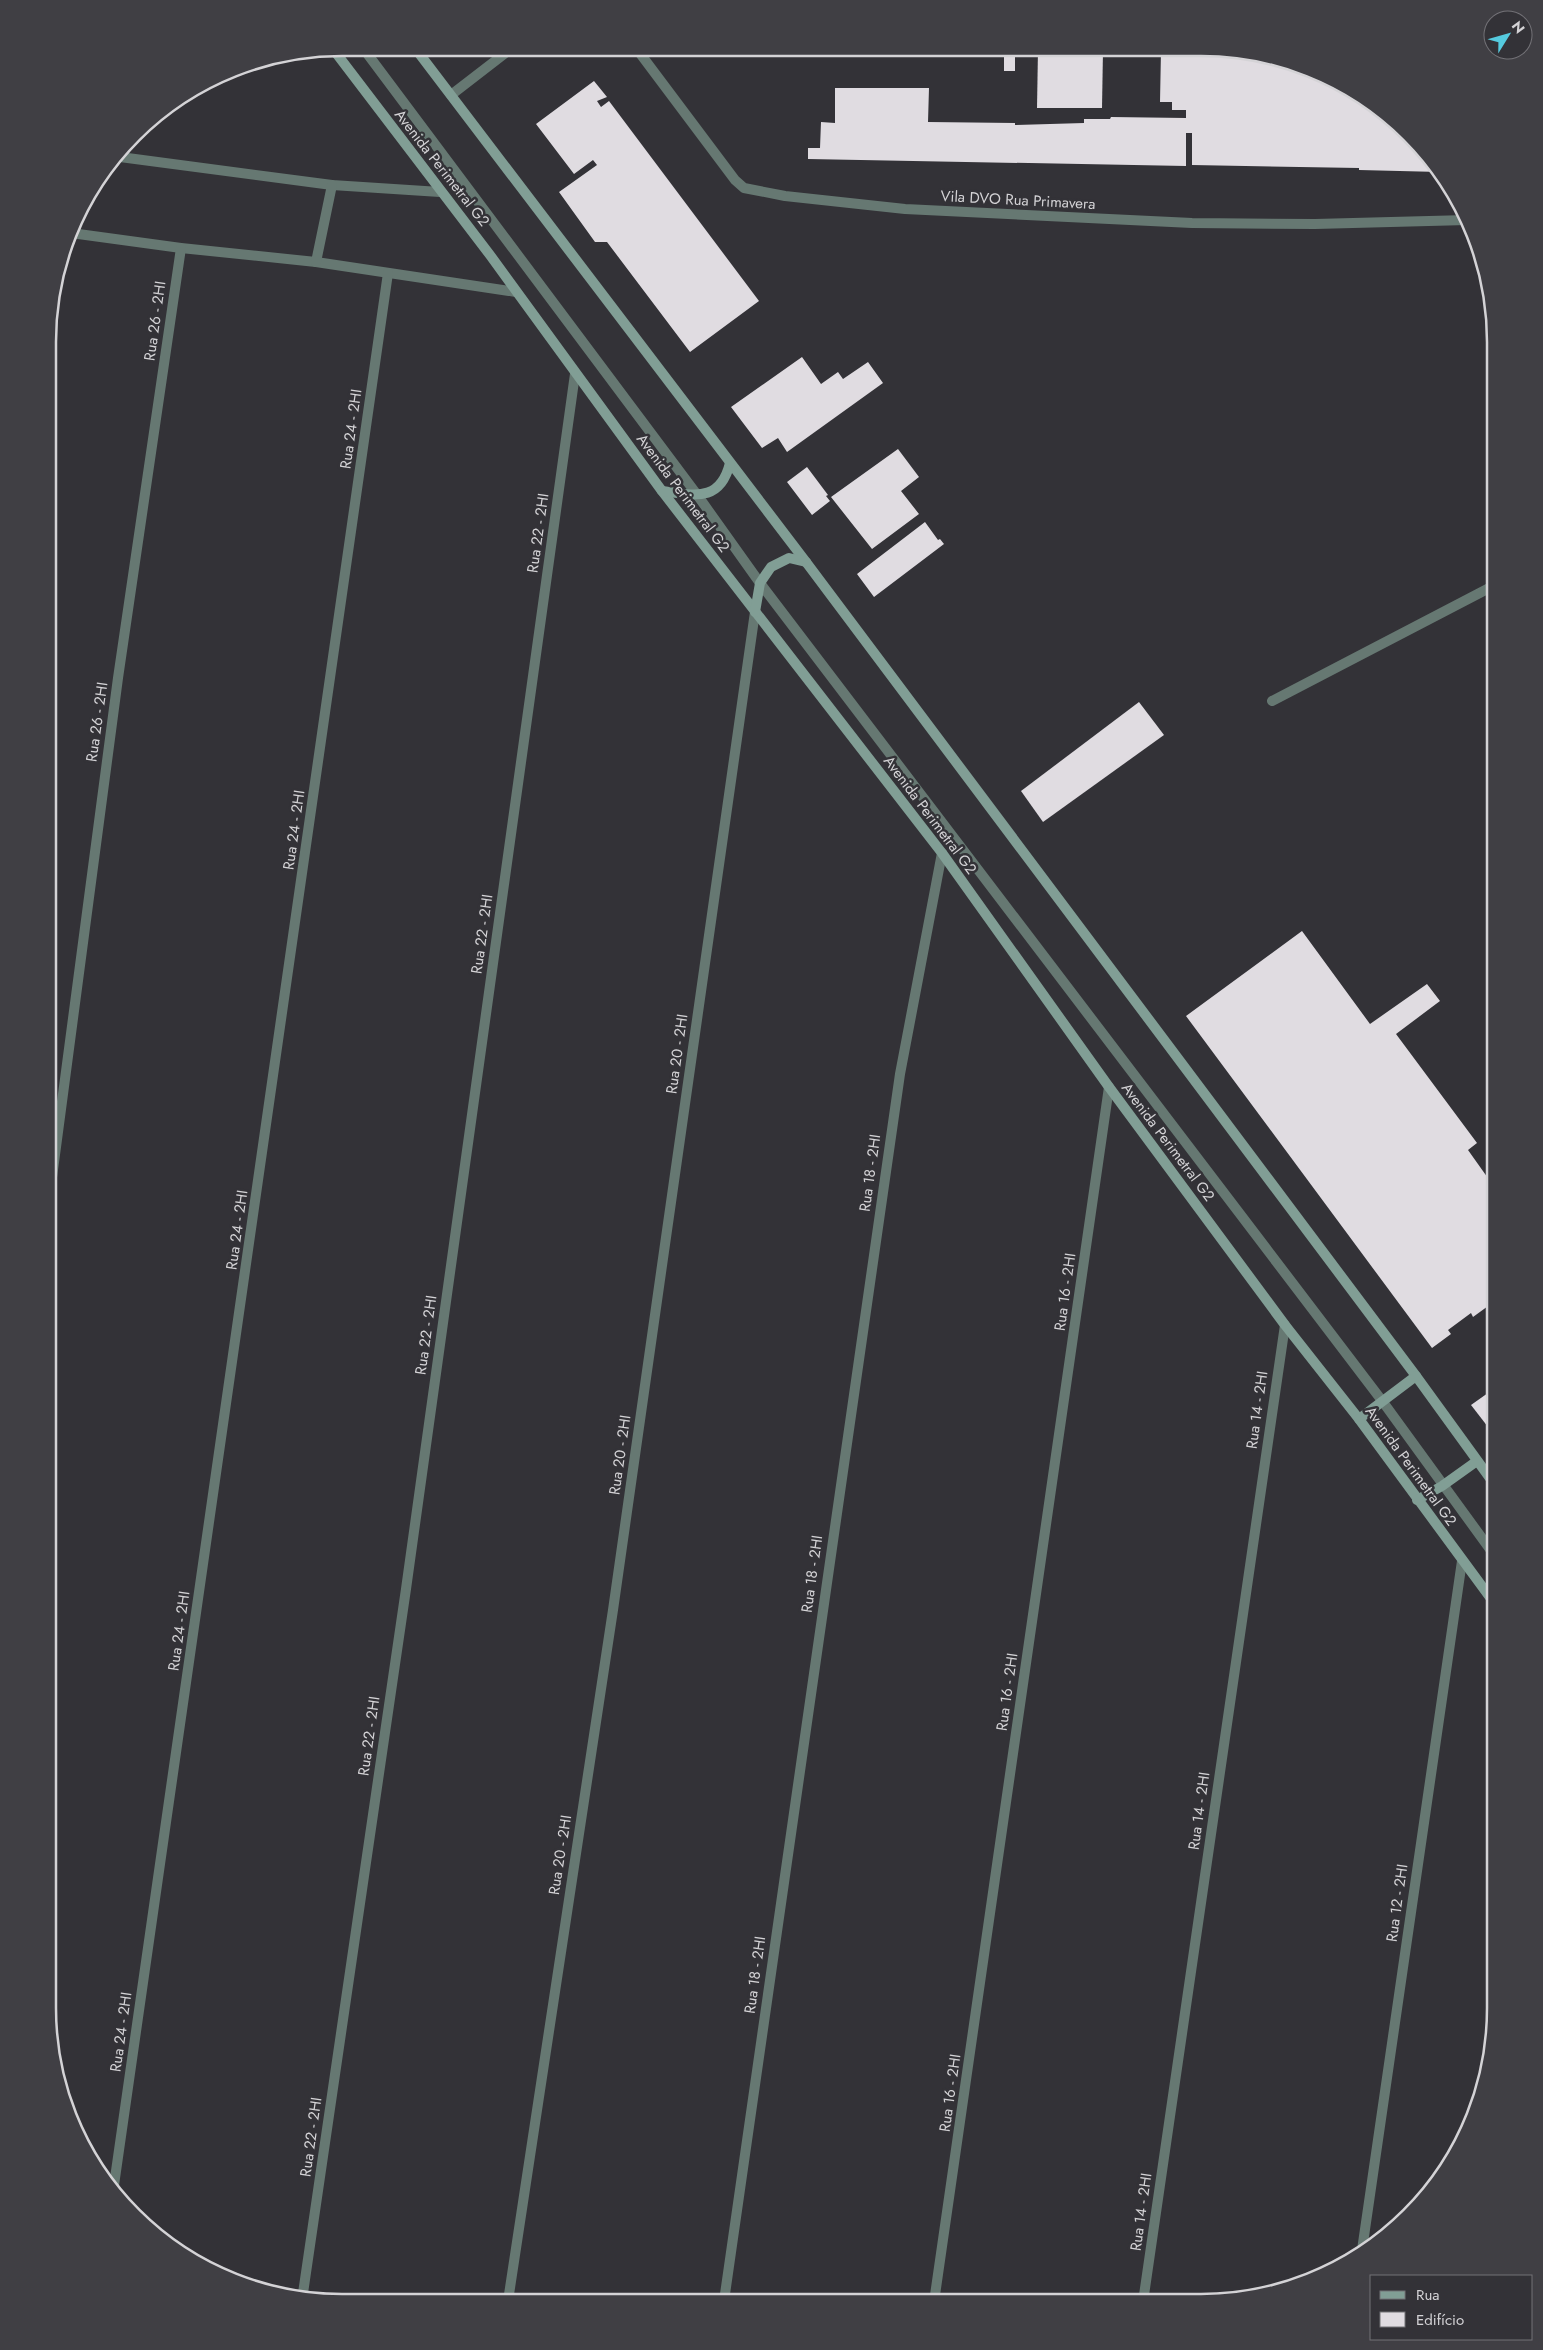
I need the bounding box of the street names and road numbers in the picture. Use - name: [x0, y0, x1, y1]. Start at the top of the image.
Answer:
- street label: Avenida Perimetral G2: [389, 105, 495, 231]
- street label: Vila DVO Rua Primavera: [940, 185, 1096, 215]
- street label: Rua 26 - 2HI: [139, 280, 171, 362]
- street label: Rua 24 - 2HI: [335, 388, 367, 470]
- street label: Avenida Perimetral G2: [631, 429, 735, 557]
- street label: Rua 22 - 2HI: [522, 492, 554, 574]
- street label: Rua 26 - 2HI: [81, 681, 113, 763]
- street label: Avenida Perimetral G2: [878, 751, 982, 879]
- street label: Rua 24 - 2HI: [278, 789, 310, 871]
- street label: Rua 22 - 2HI: [466, 893, 498, 975]
- street label: Rua 20 - 2HI: [660, 1013, 694, 1095]
- street label: Avenida Perimetral G2: [1116, 1078, 1220, 1206]
- street label: Rua 18 - 2HI: [854, 1133, 886, 1213]
- street label: Rua 24 - 2HI: [221, 1189, 253, 1271]
- street label: Rua 16 - 2HI: [1049, 1252, 1081, 1332]
- street label: Rua 22 - 2HI: [410, 1294, 442, 1376]
- street label: Rua 14 - 2HI: [1241, 1370, 1273, 1450]
- street label: Avenida Perimetral G2: [1360, 1402, 1462, 1530]
- street label: Rua 20 - 2HI: [603, 1414, 637, 1496]
- street label: Rua 18 - 2HI: [796, 1534, 828, 1614]
- street label: Rua 24 - 2HI: [163, 1590, 195, 1672]
- street label: Rua 16 - 2HI: [991, 1652, 1023, 1732]
- street label: Rua 22 - 2HI: [353, 1695, 385, 1777]
- street label: Rua 14 - 2HI: [1183, 1771, 1215, 1851]
- street label: Rua 20 - 2HI: [543, 1813, 577, 1897]
- street label: Rua 12 - 2HI: [1381, 1863, 1413, 1943]
- street label: Rua 18 - 2HI: [739, 1935, 771, 2015]
- street label: Rua 24 - 2HI: [105, 1991, 137, 2073]
- street label: Rua 16 - 2HI: [934, 2053, 966, 2133]
- street label: Rua 22 - 2HI: [295, 2096, 327, 2178]
- street label: Rua 14 - 2HI: [1125, 2172, 1157, 2252]

